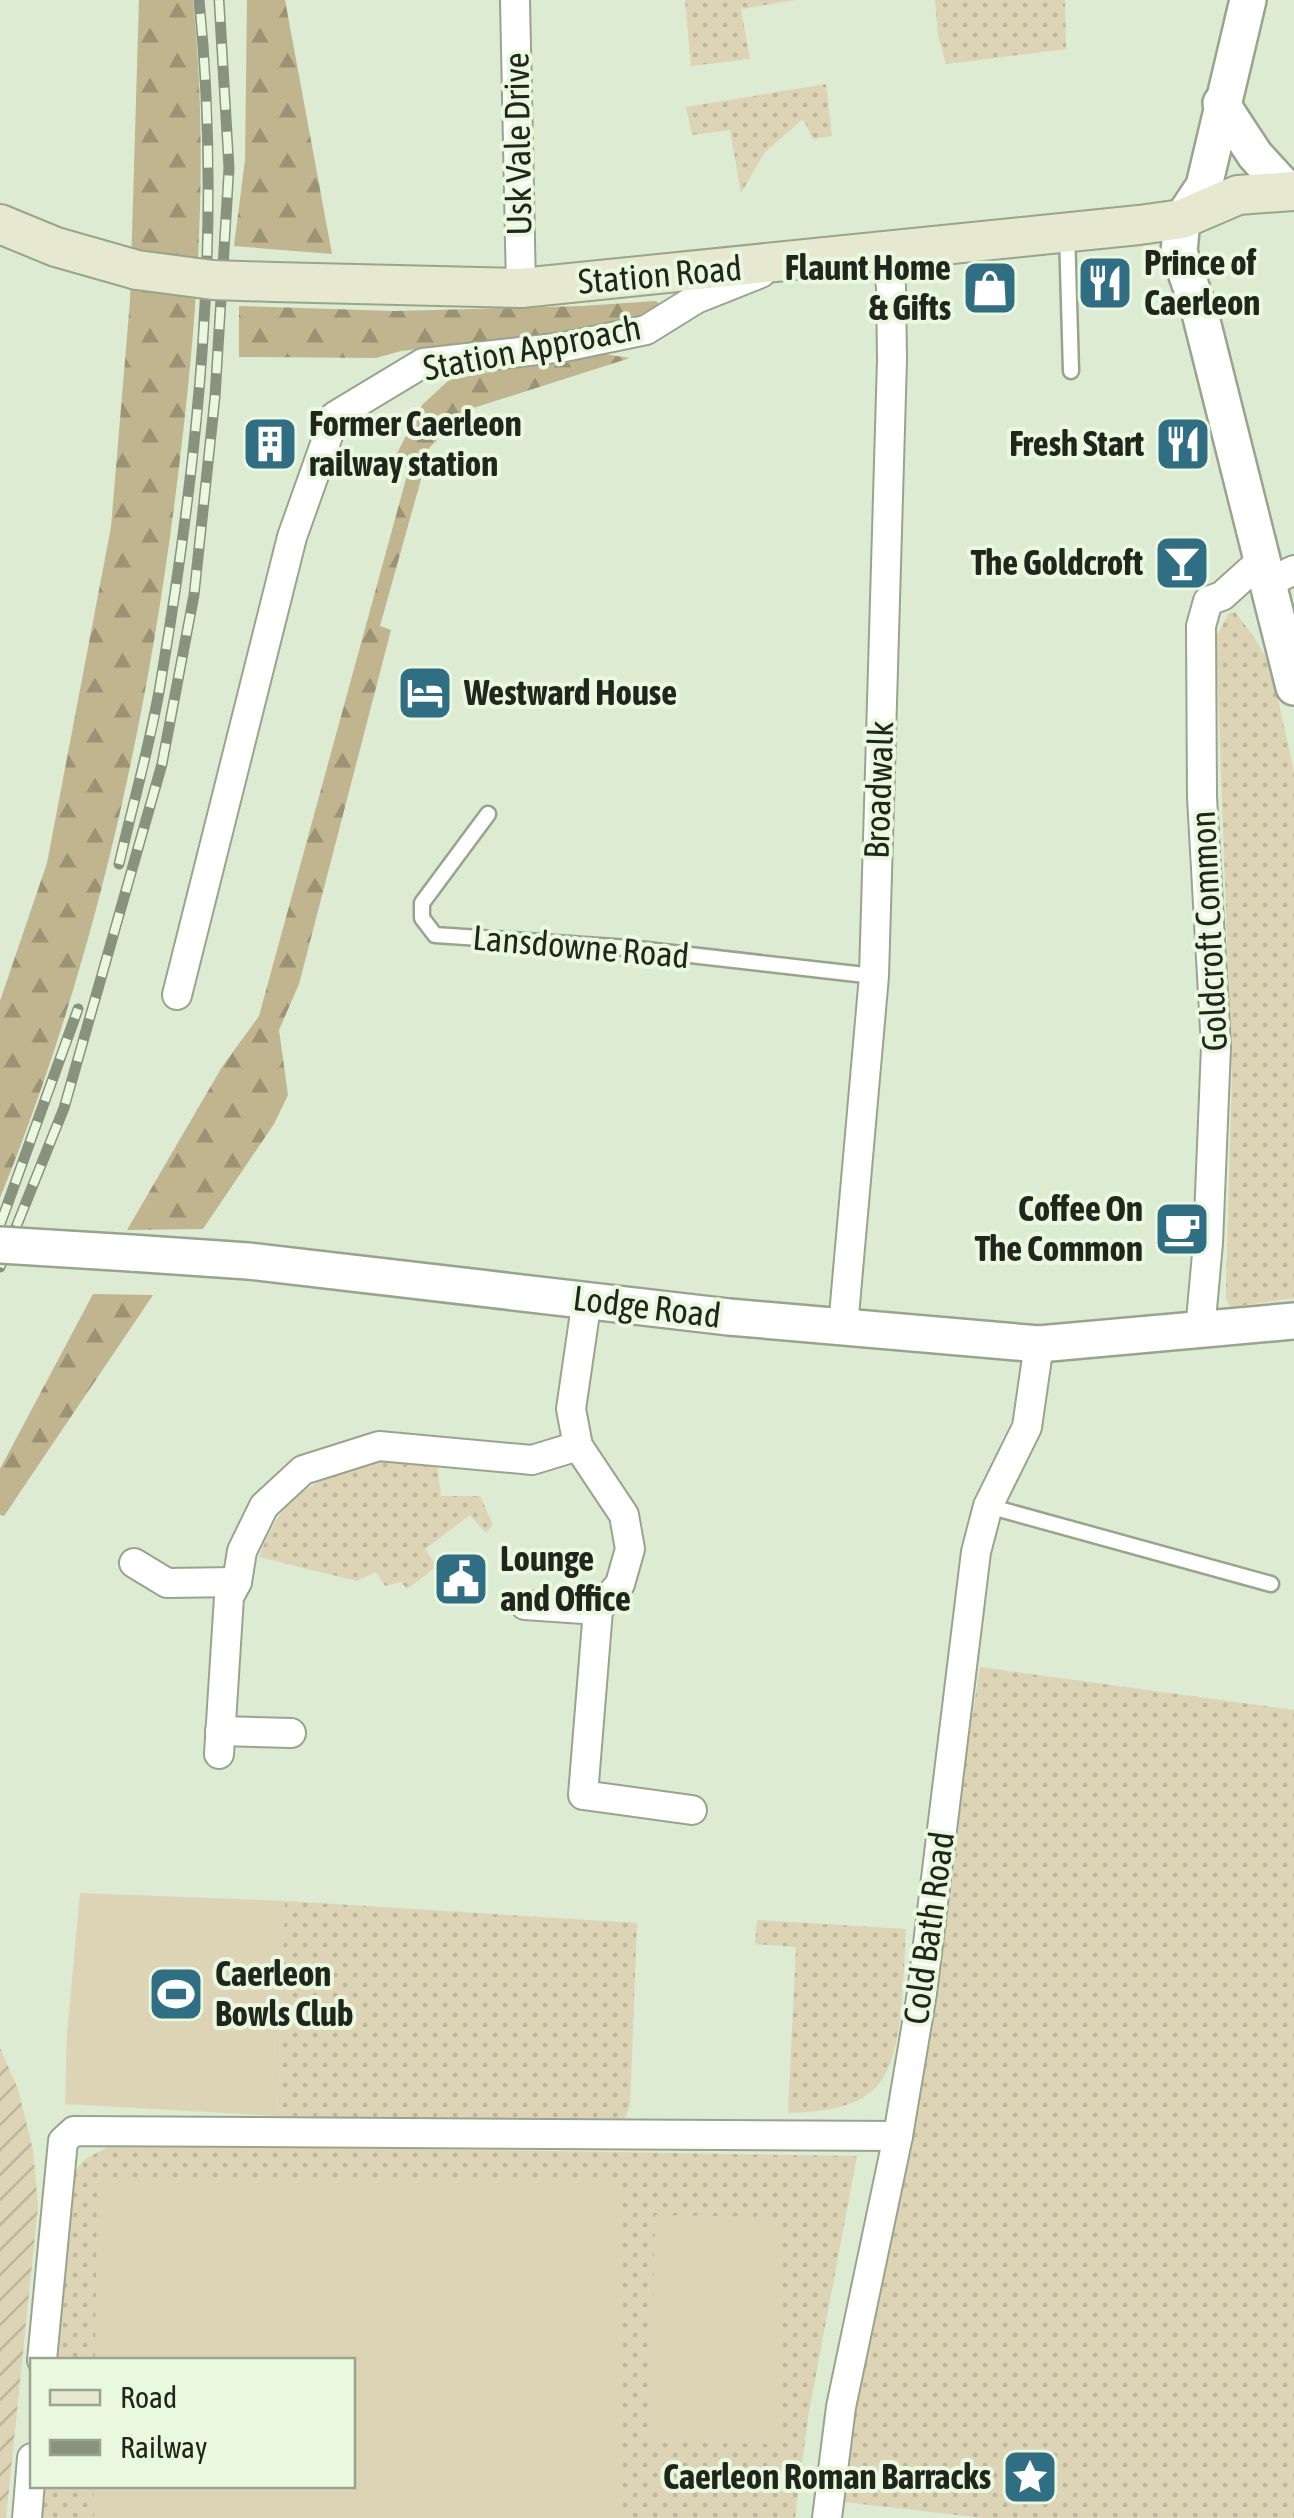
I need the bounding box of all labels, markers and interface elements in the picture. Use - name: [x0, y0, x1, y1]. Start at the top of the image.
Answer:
- street label: Usk Vale Drive: [495, 52, 539, 236]
- place label: Prince of Caerleon: [1144, 242, 1260, 322]
- street label: Station Road: [576, 247, 743, 301]
- place label: Flaunt Home & Gifts: [785, 247, 951, 327]
- restaurant icon: Prince of Caerleon: [1075, 253, 1135, 313]
- shop icon: Flaunt Home & Gifts: [960, 258, 1020, 318]
- street label: Station Approach: [420, 306, 644, 388]
- place label: Former Caerleon railway station: [309, 403, 522, 483]
- building icon: Former Caerleon railway station: [240, 414, 300, 474]
- restaurant icon: Fresh Start: [1153, 414, 1213, 474]
- place label: Fresh Start: [1009, 423, 1144, 463]
- bar icon: The Goldcroft: [1152, 533, 1212, 593]
- place label: The Goldcroft: [971, 542, 1143, 582]
- hotel icon: Westward House: [395, 663, 455, 723]
- place label: Westward House: [463, 672, 677, 712]
- street label: Broadwalk: [856, 720, 900, 859]
- street label: Goldcroft Common: [1182, 810, 1234, 1052]
- street label: Lansdowne Road: [471, 917, 691, 975]
- place label: Coffee On The Common: [975, 1188, 1143, 1268]
- cafe icon: Coffee On The Common: [1152, 1199, 1212, 1259]
- street label: Lodge Road: [571, 1277, 723, 1335]
- place label: Lounge and Office: [500, 1538, 631, 1618]
- public building icon: Lounge and Office: [431, 1549, 491, 1609]
- street label: Cold Bath Road: [895, 1829, 961, 2027]
- place label: Caerleon Bowls Club: [215, 1953, 354, 2033]
- sports icon: Caerleon Bowls Club: [146, 1964, 206, 2024]
- legend: [30, 2358, 355, 2488]
- text: Road: [120, 2380, 177, 2414]
- text: Railway: [120, 2430, 207, 2464]
- place icon: Caerleon Roman Barracks: [1000, 2447, 1060, 2507]
- place label: Caerleon Roman Barracks: [663, 2456, 991, 2496]

